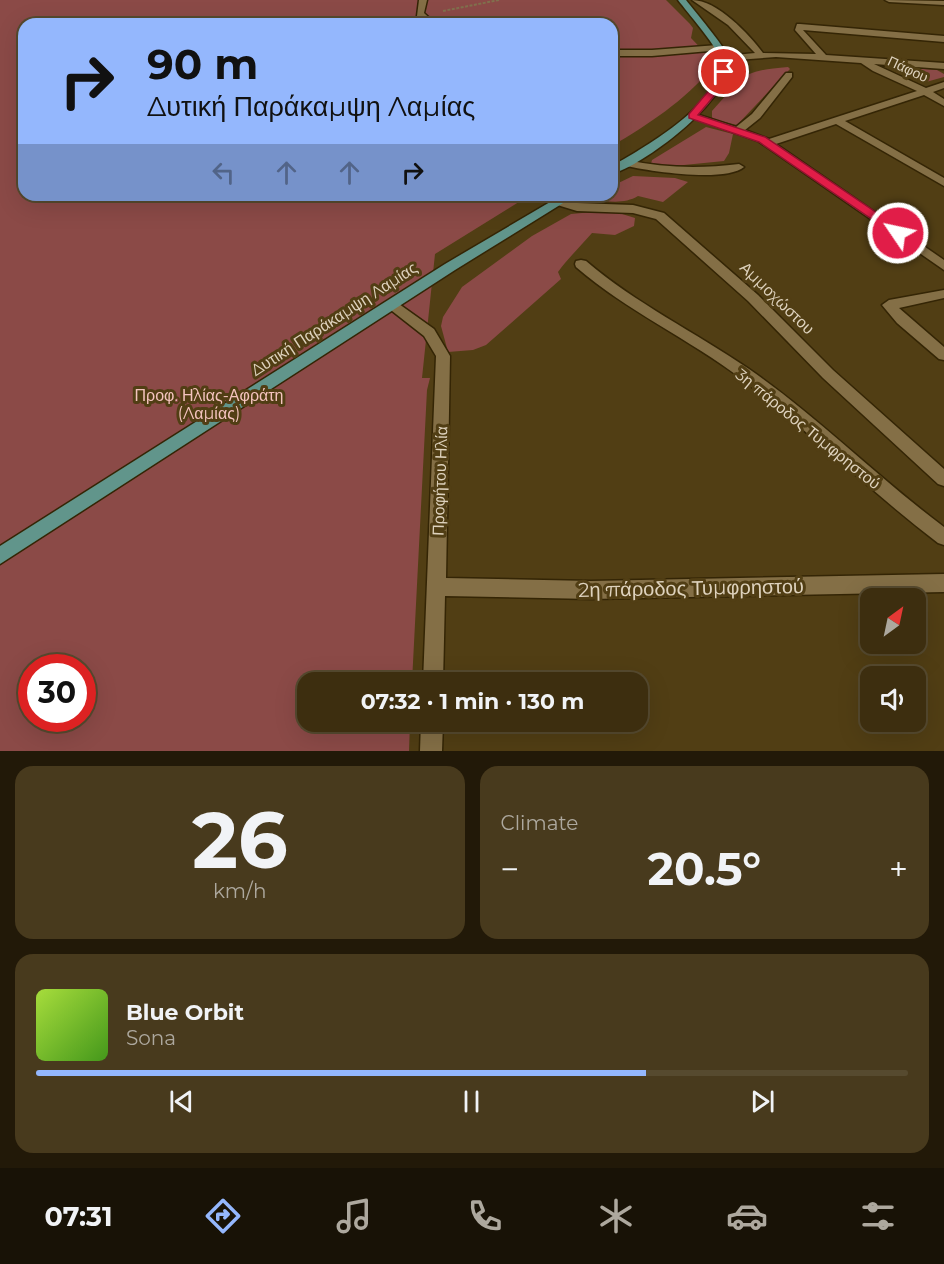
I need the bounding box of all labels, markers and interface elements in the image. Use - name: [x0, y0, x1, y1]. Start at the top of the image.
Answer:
- text: 90 m: [147, 38, 258, 90]
- icon: right: [48, 42, 126, 120]
- pin: [698, 46, 749, 97]
- street label: Πάφου: [885, 52, 931, 86]
- icon: arrive: [707, 55, 740, 88]
- text: Δυτική Παράκαμψη Λαμίας: [147, 90, 475, 123]
- icon: left: [207, 156, 240, 189]
- icon: ahead: [270, 156, 303, 189]
- icon: ahead: [333, 156, 366, 189]
- icon: right: [396, 156, 429, 189]
- position arrow: [866, 201, 930, 265]
- street label: Δυτική Παράκαμψη Λαμίας: [247, 258, 421, 380]
- street label: Αμμοχώστου: [736, 258, 818, 338]
- street label: 3η πάροδος Τυμφρηστού: [732, 365, 884, 493]
- park label: Προφ. Ηλίας-Αφράτη (Λαμίας): [135, 386, 284, 423]
- street label: Προφήτου Ηλία: [429, 426, 451, 536]
- street label: 2η πάροδος Τυμφρηστού: [578, 574, 804, 602]
- north arrow: [860, 588, 926, 654]
- map controls: [860, 588, 926, 732]
- speed limit sign: 30: [18, 654, 96, 732]
- button: sound: [860, 666, 926, 732]
- text: 07:32 · 1 min · 130 m: [361, 688, 584, 715]
- text: 26: [192, 792, 288, 888]
- text: Climate: [501, 811, 578, 835]
- text: 20.5°: [647, 841, 761, 896]
- text: −: [501, 849, 519, 889]
- text: +: [889, 849, 908, 889]
- text: km/h: [213, 879, 266, 903]
- text: Blue Orbit: [126, 999, 244, 1026]
- text: Sona: [126, 1026, 176, 1050]
- icon: previous: [165, 1085, 198, 1118]
- icon: pause: [455, 1085, 488, 1118]
- icon: next: [746, 1085, 779, 1118]
- icon: directions: [202, 1195, 244, 1237]
- icon: music: [333, 1195, 375, 1237]
- icon: phone: [464, 1195, 506, 1237]
- icon: climate: [595, 1195, 637, 1237]
- icon: car: [726, 1195, 768, 1237]
- icon: filters: [857, 1195, 899, 1237]
- text: 07:31: [45, 1200, 113, 1233]

